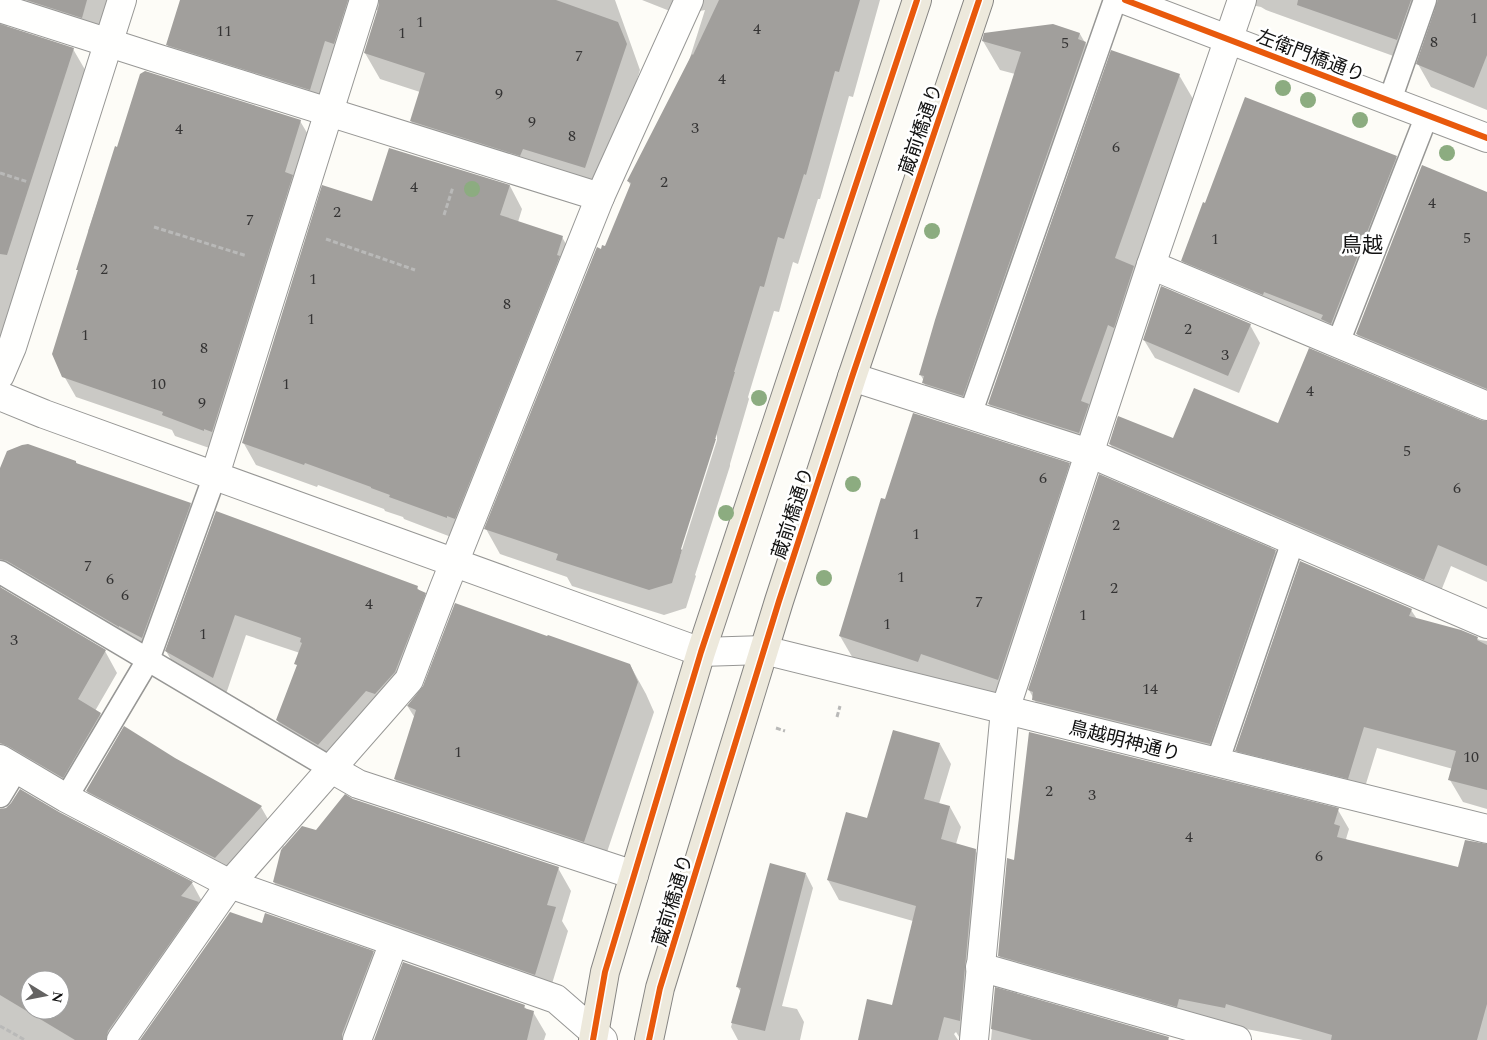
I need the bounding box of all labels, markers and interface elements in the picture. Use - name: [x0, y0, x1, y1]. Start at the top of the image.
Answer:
- house number: 1: [1470, 6, 1478, 30]
- house number: 1: [416, 10, 424, 34]
- house number: 4: [753, 17, 761, 41]
- house number: 11: [216, 19, 232, 43]
- house number: 1: [398, 21, 406, 45]
- street label: 左衛門橋通り: [1252, 22, 1369, 90]
- house number: 8: [1430, 30, 1438, 54]
- house number: 5: [1061, 31, 1069, 55]
- house number: 7: [575, 44, 583, 68]
- house number: 4: [718, 67, 726, 91]
- street label: 蔵前橋通り: [892, 80, 951, 179]
- house number: 9: [495, 82, 503, 106]
- house number: 9: [528, 110, 536, 134]
- house number: 3: [691, 116, 699, 140]
- house number: 4: [175, 117, 183, 141]
- house number: 8: [568, 124, 576, 148]
- house number: 6: [1112, 135, 1120, 159]
- house number: 2: [660, 170, 668, 194]
- house number: 4: [410, 175, 418, 199]
- house number: 4: [1428, 191, 1436, 215]
- house number: 2: [333, 200, 341, 224]
- house number: 7: [246, 208, 254, 232]
- house number: 5: [1463, 226, 1471, 250]
- house number: 1: [1211, 227, 1219, 251]
- district label: 鳥越: [1341, 230, 1383, 262]
- house number: 2: [100, 257, 108, 281]
- house number: 1: [309, 267, 317, 291]
- house number: 8: [503, 292, 511, 316]
- house number: 1: [307, 307, 315, 331]
- house number: 2: [1184, 317, 1192, 341]
- house number: 1: [81, 323, 89, 347]
- house number: 8: [200, 336, 208, 360]
- house number: 3: [1221, 343, 1229, 367]
- house number: 10: [150, 372, 166, 396]
- house number: 1: [282, 372, 290, 396]
- house number: 4: [1306, 379, 1314, 403]
- house number: 9: [198, 391, 206, 415]
- house number: 5: [1403, 439, 1411, 463]
- street label: 蔵前橋通り: [765, 464, 822, 563]
- house number: 6: [1039, 466, 1047, 490]
- house number: 6: [1453, 476, 1461, 500]
- house number: 2: [1112, 513, 1120, 537]
- house number: 1: [912, 522, 920, 546]
- house number: 7: [84, 554, 92, 578]
- house number: 1: [897, 565, 905, 589]
- house number: 6: [106, 567, 114, 591]
- house number: 2: [1110, 576, 1118, 600]
- house number: 6: [121, 583, 129, 607]
- house number: 7: [975, 590, 983, 614]
- house number: 4: [365, 592, 373, 616]
- house number: 1: [1079, 603, 1087, 627]
- house number: 1: [883, 612, 891, 636]
- house number: 1: [199, 622, 207, 646]
- house number: 3: [10, 628, 18, 652]
- house number: 14: [1142, 677, 1158, 701]
- street label: 鳥越明神通り: [1066, 714, 1183, 769]
- house number: 1: [454, 740, 462, 764]
- house number: 10: [1463, 745, 1479, 769]
- house number: 2: [1045, 779, 1053, 803]
- house number: 3: [1088, 783, 1096, 807]
- house number: 4: [1185, 825, 1193, 849]
- house number: 6: [1315, 844, 1323, 868]
- street label: 蔵前橋通り: [646, 851, 701, 950]
- north arrow: [20, 970, 70, 1020]
- text: N: [46, 990, 69, 1005]

